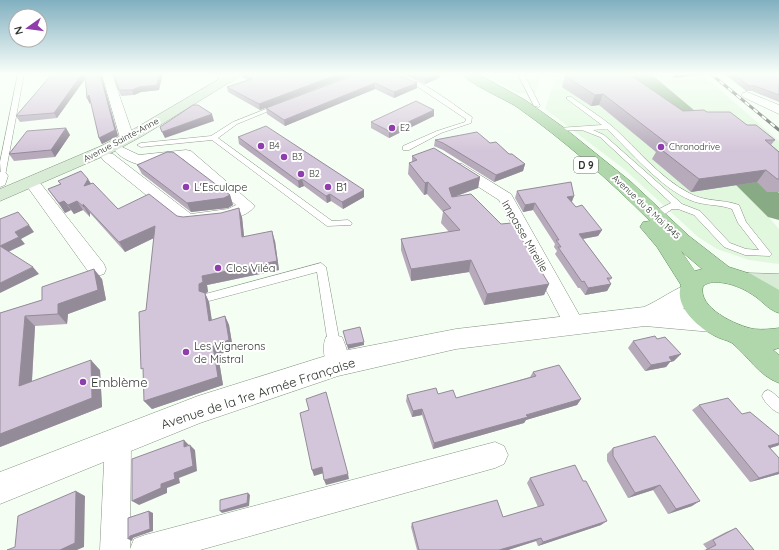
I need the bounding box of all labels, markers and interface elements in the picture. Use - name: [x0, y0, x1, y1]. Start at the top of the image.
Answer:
- north arrow: [8, 8, 48, 48]
- text: N: [11, 25, 26, 36]
- street label: Avenue Sainte-Anne: [81, 115, 160, 164]
- place label: E2: [400, 122, 410, 133]
- marker: E2: [387, 123, 397, 133]
- place label: B4: [269, 140, 280, 151]
- marker: B4: [256, 141, 266, 151]
- place label: Chronodrive: [669, 141, 720, 152]
- marker: Chronodrive: [656, 142, 666, 152]
- place label: B3: [292, 151, 303, 162]
- marker: B3: [279, 152, 289, 162]
- road number: D 9: [574, 157, 598, 173]
- place label: B2: [309, 168, 320, 179]
- marker: B2: [296, 169, 306, 179]
- street label: Avenue du 8 Mai 1945: [610, 172, 683, 241]
- place label: L'Esculape: [194, 180, 247, 194]
- place label: B1: [336, 180, 347, 194]
- marker: L'Esculape: [181, 182, 191, 192]
- marker: B1: [323, 182, 333, 192]
- street label: Impasse Mireille: [499, 198, 551, 274]
- place label: Clos Viléa: [226, 261, 275, 275]
- marker: Clos Viléa: [213, 263, 223, 273]
- place label: Les Vignerons de Mistral: [194, 339, 266, 366]
- marker: Les Vignerons de Mistral: [181, 347, 191, 357]
- street label: Avenue de la 1re Armée Française: [159, 354, 357, 432]
- place label: Emblème: [91, 374, 148, 390]
- marker: Emblème: [78, 377, 88, 387]

